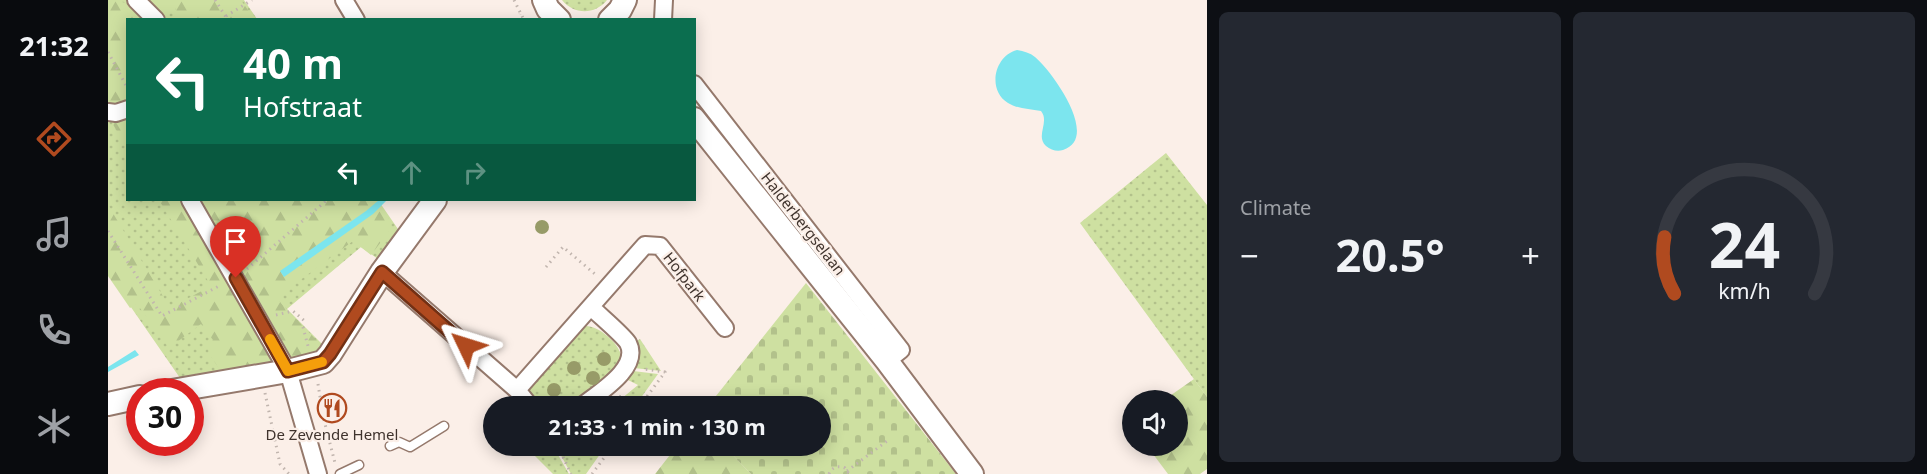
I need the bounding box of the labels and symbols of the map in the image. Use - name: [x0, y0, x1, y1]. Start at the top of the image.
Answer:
- street label: Halderbergselaan: [757, 168, 850, 279]
- pin: [210, 216, 261, 278]
- street label: Hofpark: [659, 248, 710, 305]
- position arrow: [434, 314, 498, 378]
- speed limit sign: 30: [126, 378, 204, 456]
- restaurant icon: De Zevende Hemel: [316, 392, 348, 424]
- place label: De Zevende Hemel: [266, 424, 398, 444]

